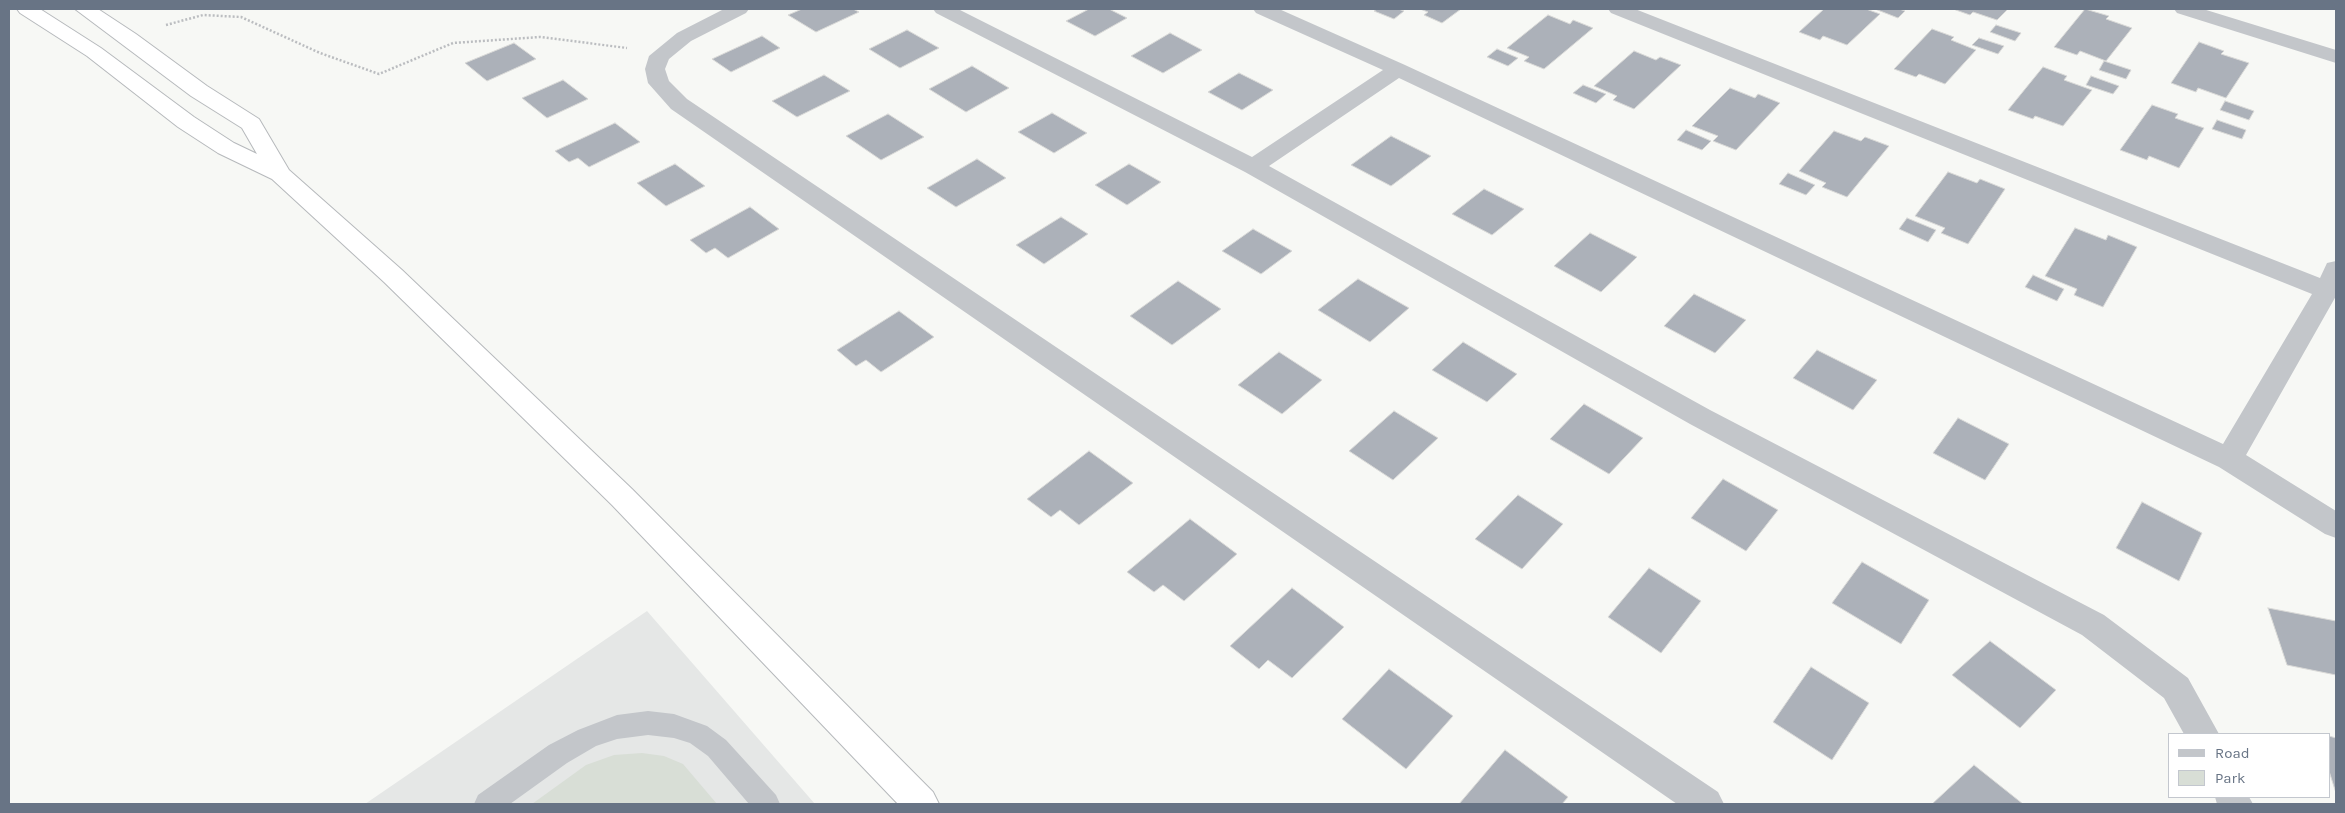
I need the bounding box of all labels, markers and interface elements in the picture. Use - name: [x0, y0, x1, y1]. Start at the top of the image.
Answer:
- legend: [2168, 733, 2330, 798]
- text: Road: [2215, 744, 2250, 762]
- text: Park: [2215, 769, 2245, 787]

